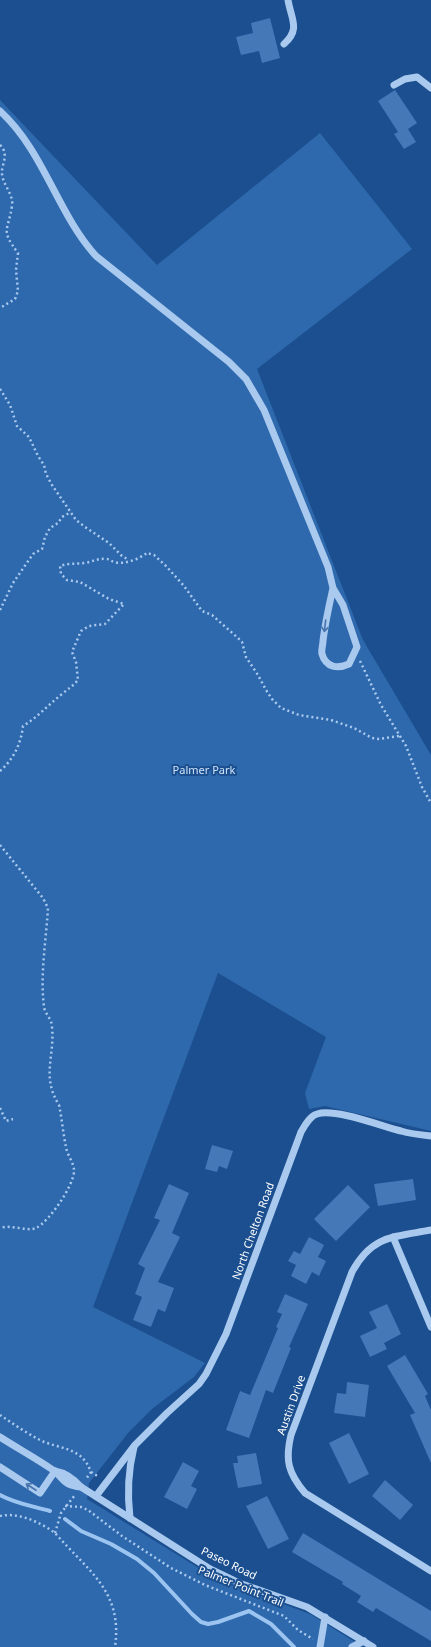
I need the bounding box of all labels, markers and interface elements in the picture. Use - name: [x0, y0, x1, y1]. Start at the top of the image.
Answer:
- one-way arrow: [321, 619, 329, 632]
- park label: Palmer Park: [173, 762, 236, 777]
- street label: North Chelton Road: [228, 1180, 277, 1282]
- street label: Austin Drive: [273, 1373, 308, 1437]
- one-way arrow: [25, 1483, 37, 1491]
- street label: Paseo Road: [199, 1543, 260, 1582]
- street label: Palmer Point Trail: [196, 1562, 286, 1610]

